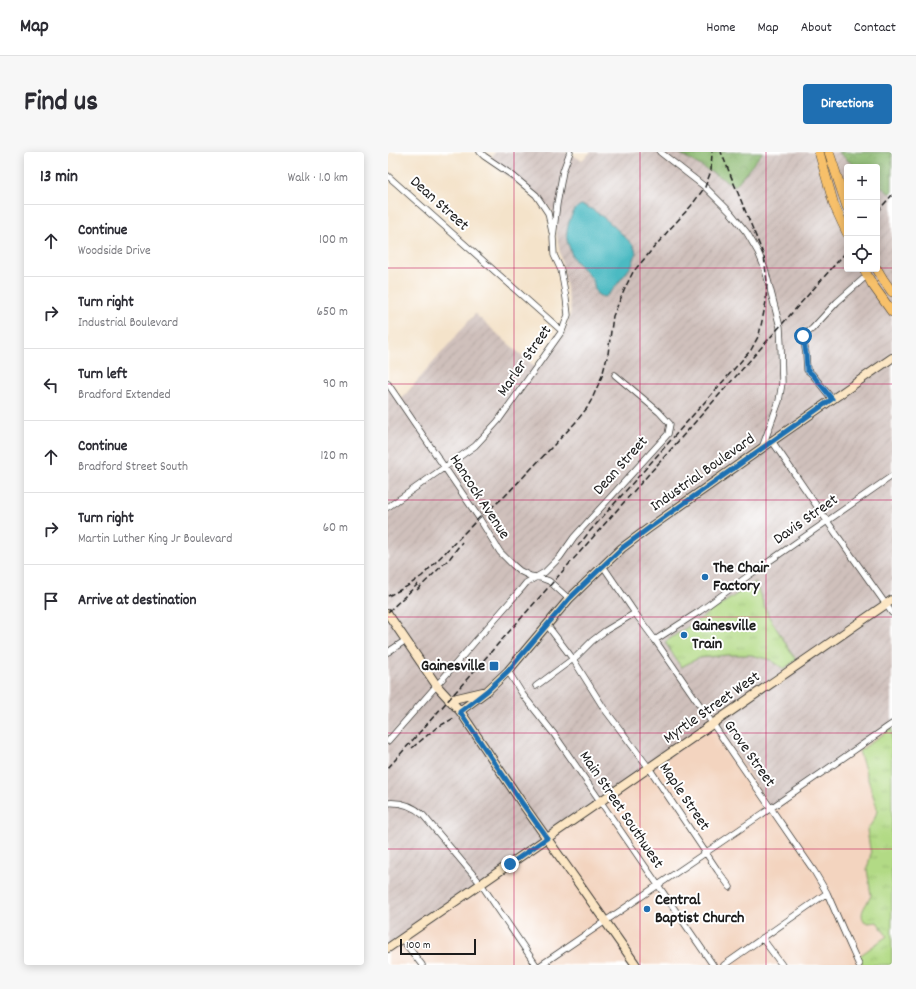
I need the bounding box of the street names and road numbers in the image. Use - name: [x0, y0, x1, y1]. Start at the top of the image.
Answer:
- street label: Dean Street: [404, 171, 474, 237]
- street label: Marler Street: [492, 321, 558, 401]
- street label: Industrial Boulevard: [646, 428, 760, 518]
- street label: Dean Street: [588, 431, 654, 501]
- street label: Hancock Avenue: [443, 450, 515, 544]
- street label: Davis Street: [769, 489, 843, 551]
- street label: Myrtle Street West: [659, 666, 765, 750]
- street label: Grove Street: [717, 716, 781, 792]
- street label: Main Street Southwest: [573, 746, 669, 874]
- street label: Maple Street: [653, 758, 715, 836]

